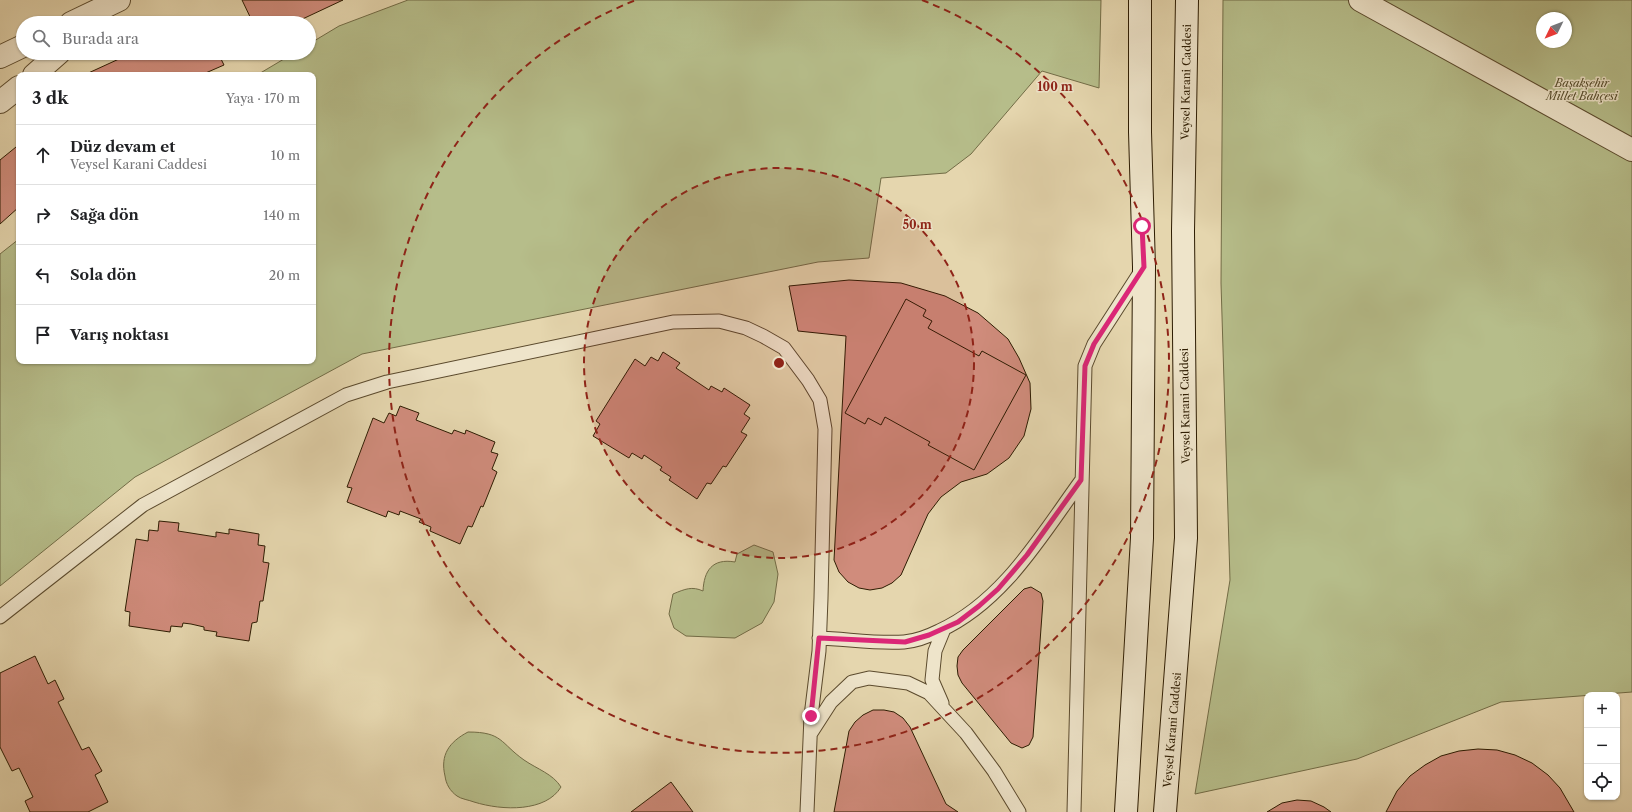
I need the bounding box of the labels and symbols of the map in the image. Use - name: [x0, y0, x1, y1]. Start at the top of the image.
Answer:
- north arrow: [1536, 12, 1572, 48]
- street label: Veysel Karani Caddesi: [1178, 23, 1194, 141]
- park label: Başakşehir Millet Bahçesi: [1544, 76, 1618, 103]
- text: 100 m: [1037, 79, 1073, 94]
- text: 50 m: [902, 217, 932, 232]
- route start: [1133, 217, 1151, 235]
- street label: Veysel Karani Caddesi: [1177, 347, 1193, 465]
- centre of rings: [772, 356, 786, 370]
- street label: Veysel Karani Caddesi: [1160, 671, 1184, 789]
- route end: [802, 707, 820, 725]

